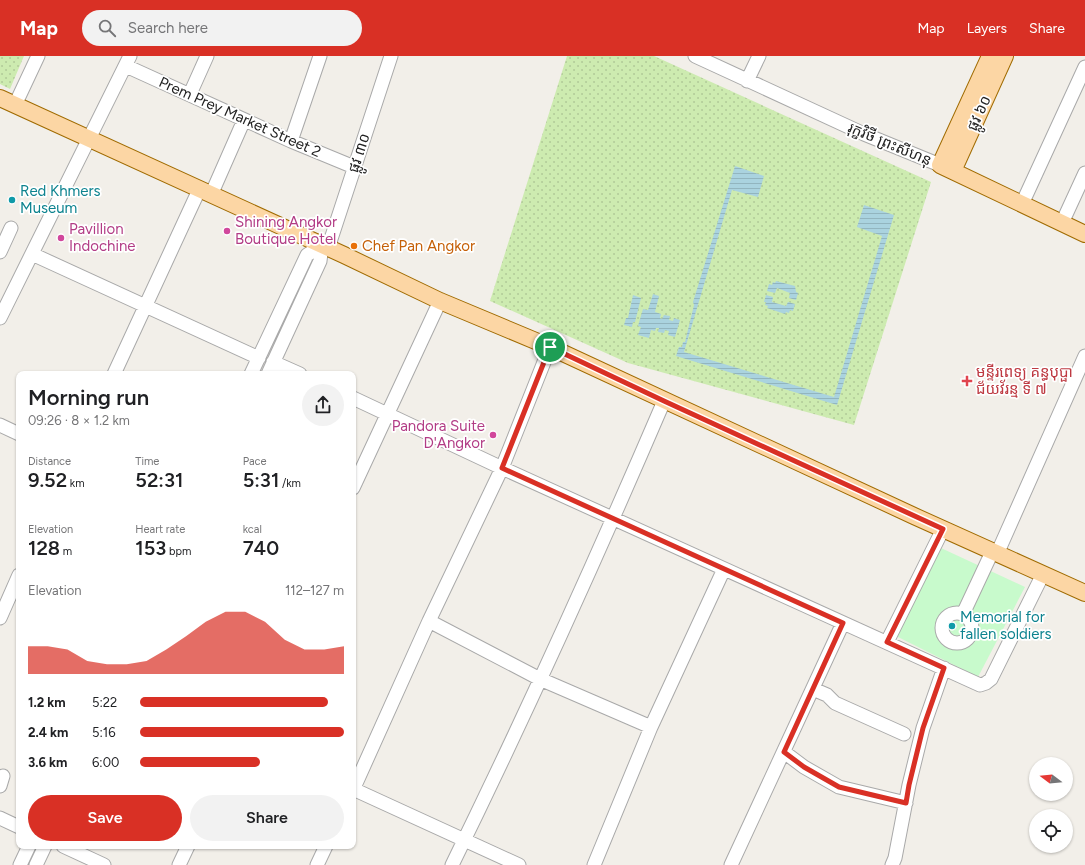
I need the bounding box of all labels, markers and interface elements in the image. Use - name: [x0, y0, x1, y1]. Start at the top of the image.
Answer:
- search box: [82, 10, 362, 46]
- text: Map: [20, 17, 58, 40]
- icon: search: [96, 17, 118, 39]
- text: Search here: [128, 19, 208, 37]
- text: Map: [917, 20, 945, 37]
- text: Layers: [967, 20, 1007, 37]
- text: Share: [1029, 20, 1065, 37]
- street label: Prem Prey Market Street 2: [156, 73, 324, 161]
- street label: ផ្លូវ ៦០: [963, 92, 999, 136]
- street label: រុក្ខវិថី ព្រះសីហនុ: [845, 118, 935, 170]
- street label: ផ្លូវ ៣០: [344, 131, 378, 176]
- place label: Red Khmers Museum: [20, 182, 101, 217]
- marker: Red Khmers Museum: [7, 195, 17, 205]
- place label: Shining Angkor Boutique Hotel: [235, 213, 337, 248]
- place label: Pavillion Indochine: [69, 220, 135, 255]
- marker: Shining Angkor Boutique Hotel: [222, 226, 232, 236]
- marker: Pavillion Indochine: [56, 233, 66, 243]
- place label: Chef Pan Angkor: [362, 237, 475, 255]
- marker: Chef Pan Angkor: [349, 241, 359, 251]
- pin: [533, 330, 567, 364]
- icon: arrive: [539, 336, 561, 358]
- place label: មន្ទីរពេទ្យ គន្ធបុប្ផា ជ័យវ័រន្ម ទី ៧: [976, 363, 1073, 398]
- marker: មន្ទីរពេទ្យ គន្ធបុប្ផា ជ័យវ័រន្ម ទី ៧: [961, 375, 973, 387]
- text: Morning run: [28, 384, 149, 411]
- button: share: [302, 384, 344, 426]
- text: 09:26 · 8 × 1.2 km: [28, 413, 130, 428]
- place label: Pandora Suite D'Angkor: [392, 417, 485, 452]
- marker: Pandora Suite D'Angkor: [488, 430, 498, 440]
- text: Distance: [28, 455, 71, 468]
- text: Time: [135, 455, 159, 468]
- text: Pace: [243, 455, 266, 468]
- text: 9.52: [28, 468, 67, 492]
- text: 52:31: [135, 468, 183, 492]
- text: 5:31: [243, 468, 279, 492]
- text: km: [67, 477, 85, 490]
- text: /km: [279, 477, 301, 490]
- text: Elevation: [28, 523, 73, 536]
- text: Heart rate: [135, 523, 185, 536]
- text: kcal: [243, 523, 262, 536]
- text: 128: [28, 536, 60, 560]
- text: 153: [135, 536, 166, 560]
- text: 740: [243, 536, 279, 560]
- text: m: [60, 545, 72, 558]
- text: bpm: [166, 545, 191, 558]
- text: Elevation: [28, 583, 81, 598]
- text: 112–127 m: [285, 583, 344, 598]
- place label: Memorial for fallen soldiers: [960, 608, 1052, 643]
- marker: Memorial for fallen soldiers: [947, 621, 957, 631]
- text: 1.2 km: [28, 695, 66, 710]
- text: 5:22: [92, 695, 117, 710]
- text: 2.4 km: [28, 725, 68, 740]
- text: 5:16: [92, 725, 116, 740]
- text: 3.6 km: [28, 755, 67, 770]
- text: 6:00: [92, 755, 119, 770]
- north arrow: [1029, 757, 1073, 801]
- map controls: [1029, 757, 1073, 853]
- button: Save: [28, 795, 182, 841]
- button: Share: [190, 795, 344, 841]
- button: locate: [1029, 809, 1073, 853]

